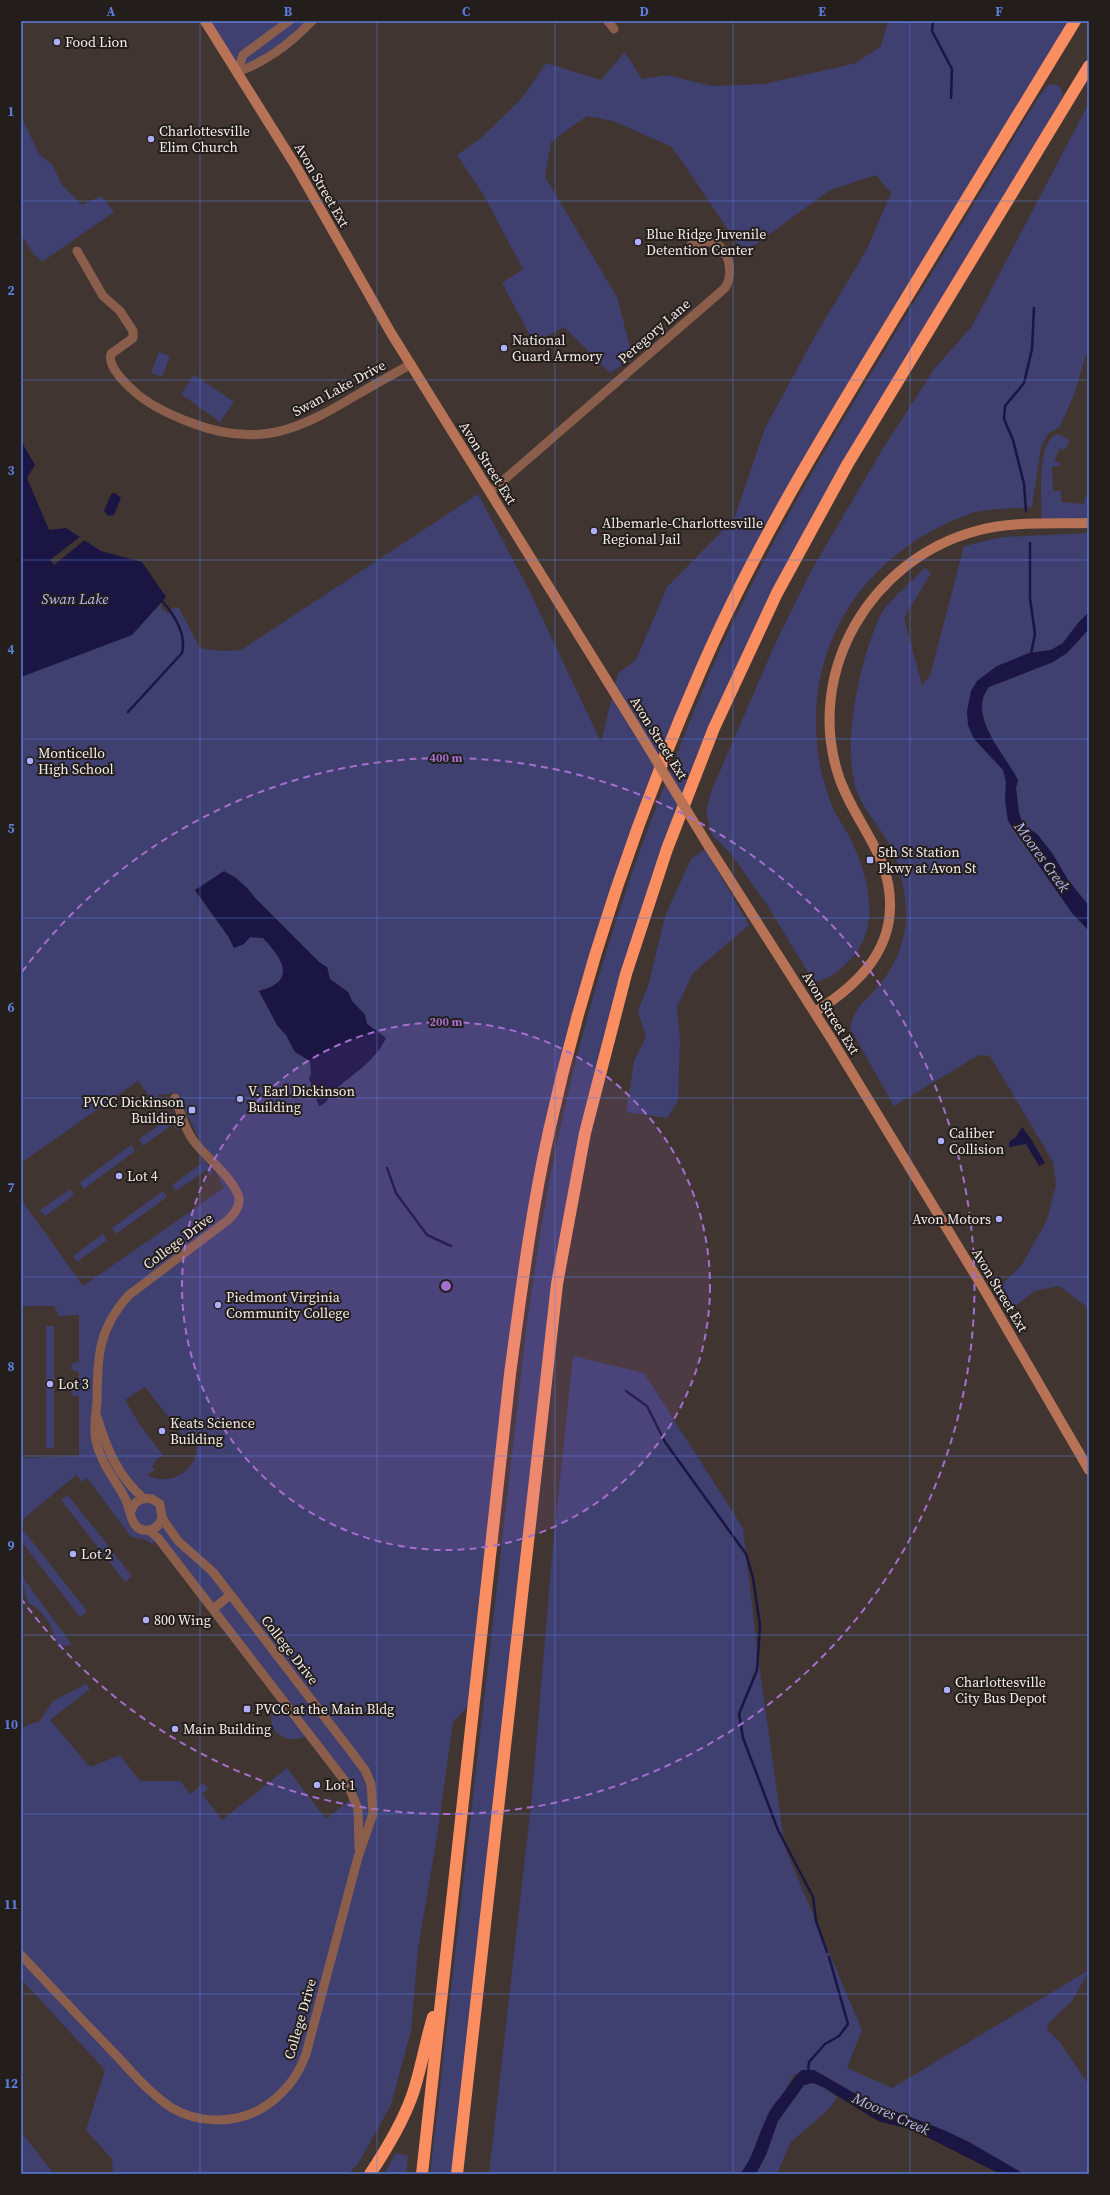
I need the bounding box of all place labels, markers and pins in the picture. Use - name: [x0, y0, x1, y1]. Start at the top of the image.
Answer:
- place label: Food Lion: [65, 32, 128, 52]
- marker: Food Lion: [52, 37, 62, 47]
- place label: Charlottesville Elim Church: [159, 121, 250, 157]
- marker: Charlottesville Elim Church: [146, 134, 156, 144]
- place label: Blue Ridge Juvenile Detention Center: [646, 224, 766, 260]
- marker: Blue Ridge Juvenile Detention Center: [633, 237, 643, 247]
- place label: National Guard Armory: [512, 330, 603, 366]
- marker: National Guard Armory: [499, 343, 509, 353]
- place label: Albemarle-Charlottesville Regional Jail: [602, 513, 763, 549]
- marker: Albemarle-Charlottesville Regional Jail: [589, 526, 599, 536]
- place label: Monticello High School: [38, 743, 114, 779]
- marker: Monticello High School: [25, 756, 35, 766]
- place label: 5th St Station Pkwy at Avon St: [878, 842, 977, 878]
- marker: 5th St Station Pkwy at Avon St: [865, 855, 875, 865]
- place label: V. Earl Dickinson Building: [248, 1081, 356, 1117]
- place label: PVCC Dickinson Building: [83, 1092, 185, 1128]
- marker: V. Earl Dickinson Building: [235, 1094, 245, 1104]
- marker: PVCC Dickinson Building: [187, 1105, 197, 1115]
- place label: Caliber Collision: [949, 1123, 1005, 1159]
- marker: Caliber Collision: [936, 1136, 946, 1146]
- place label: Lot 4: [127, 1166, 158, 1186]
- marker: Lot 4: [114, 1171, 124, 1181]
- place label: Avon Motors: [912, 1209, 991, 1229]
- marker: Avon Motors: [994, 1214, 1004, 1224]
- centre of rings: [439, 1279, 453, 1293]
- place label: Piedmont Virginia Community College: [226, 1287, 350, 1323]
- marker: Piedmont Virginia Community College: [213, 1300, 223, 1310]
- place label: Lot 3: [58, 1374, 89, 1394]
- marker: Lot 3: [45, 1379, 55, 1389]
- place label: Keats Science Building: [170, 1413, 255, 1449]
- marker: Keats Science Building: [157, 1426, 167, 1436]
- place label: Lot 2: [81, 1544, 112, 1564]
- marker: Lot 2: [68, 1549, 78, 1559]
- place label: 800 Wing: [154, 1610, 211, 1630]
- marker: 800 Wing: [141, 1615, 151, 1625]
- place label: Charlottesville City Bus Depot: [955, 1672, 1047, 1708]
- marker: Charlottesville City Bus Depot: [942, 1685, 952, 1695]
- place label: PVCC at the Main Bldg: [255, 1699, 394, 1719]
- marker: PVCC at the Main Bldg: [242, 1704, 252, 1714]
- place label: Main Building: [183, 1719, 271, 1739]
- marker: Main Building: [170, 1724, 180, 1734]
- place label: Lot 1: [325, 1775, 356, 1795]
- marker: Lot 1: [312, 1780, 322, 1790]

